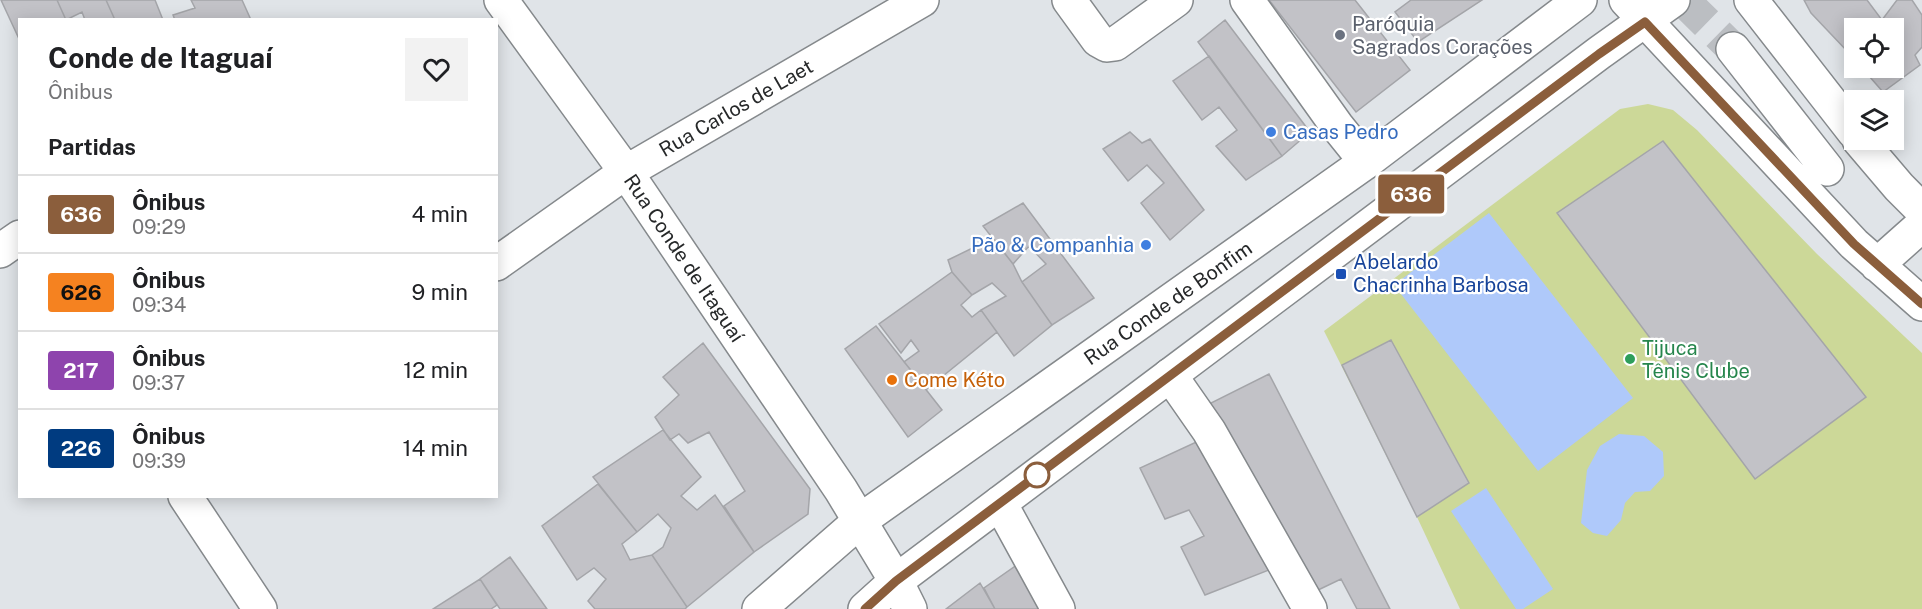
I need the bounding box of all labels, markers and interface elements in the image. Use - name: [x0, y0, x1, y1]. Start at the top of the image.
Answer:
- place label: Paróquia Sagrados Corações: [1352, 12, 1533, 59]
- map controls: [1844, 18, 1904, 150]
- button: locate: [1844, 18, 1904, 78]
- marker: Paróquia Sagrados Corações: [1333, 28, 1347, 42]
- button: heart: [405, 38, 468, 101]
- text: Conde de Itaguaí: [48, 41, 273, 74]
- street label: Rua Carlos de Laet: [655, 54, 817, 162]
- text: Ônibus: [48, 80, 113, 104]
- button: layers: [1844, 90, 1904, 150]
- place label: Casas Pedro: [1283, 120, 1399, 144]
- marker: Casas Pedro: [1264, 125, 1278, 139]
- text: Partidas: [48, 134, 136, 160]
- street label: Rua Conde de Itaguaí: [619, 170, 750, 347]
- line badge: 636: [1376, 174, 1446, 214]
- text: 636: [1390, 182, 1432, 207]
- text: Ônibus: [132, 189, 205, 215]
- text: 4 min: [412, 201, 468, 227]
- text: 636: [60, 202, 102, 227]
- text: 09:29: [132, 215, 186, 239]
- place label: Pão & Companhia: [971, 233, 1134, 257]
- street label: Rua Conde de Bonfim: [1079, 236, 1257, 370]
- marker: Pão & Companhia: [1139, 238, 1153, 252]
- place label: Abelardo Chacrinha Barbosa: [1353, 250, 1529, 297]
- text: Ônibus: [132, 267, 205, 293]
- marker: Abelardo Chacrinha Barbosa: [1334, 267, 1348, 281]
- text: 9 min: [412, 279, 468, 305]
- text: 626: [60, 280, 102, 305]
- text: 09:34: [132, 293, 186, 317]
- place label: Tijuca Tênis Clube: [1642, 336, 1750, 383]
- text: Ônibus: [132, 345, 205, 371]
- marker: Tijuca Tênis Clube: [1623, 352, 1637, 366]
- text: 12 min: [403, 357, 468, 383]
- text: 217: [63, 358, 99, 383]
- place label: Come Kéto: [904, 368, 1005, 392]
- text: 09:37: [132, 371, 185, 395]
- marker: Come Kéto: [885, 373, 899, 387]
- text: Ônibus: [132, 423, 205, 449]
- text: 14 min: [403, 435, 468, 461]
- text: 226: [61, 436, 101, 461]
- text: 09:39: [132, 449, 186, 473]
- unlabelled marker: [1024, 462, 1050, 488]

